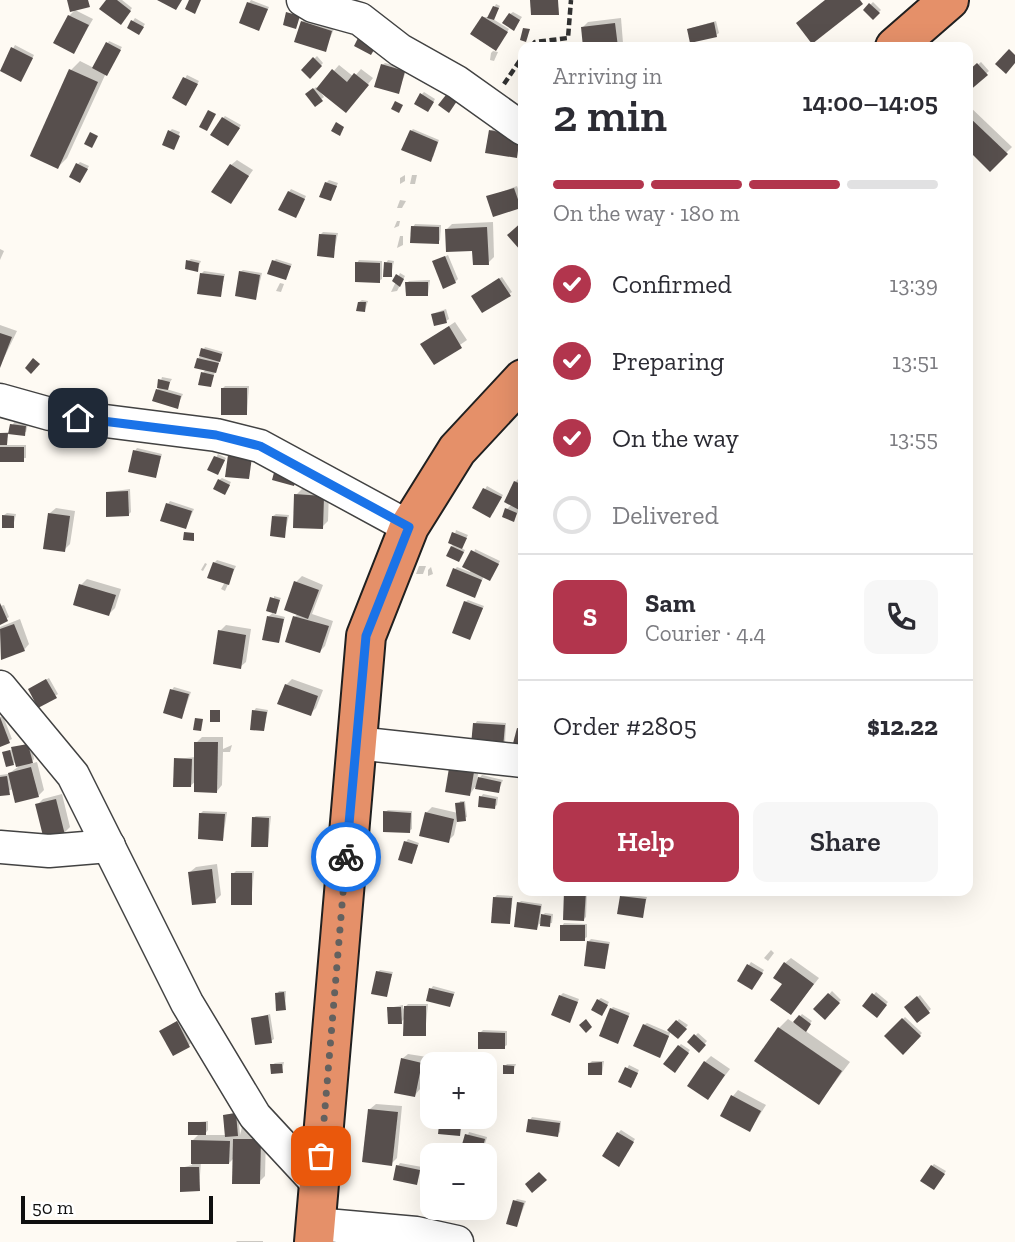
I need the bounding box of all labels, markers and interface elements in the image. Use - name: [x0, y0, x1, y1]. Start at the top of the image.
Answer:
- text: Arriving in: [553, 62, 662, 90]
- text: 14:00–14:05: [802, 86, 938, 118]
- text: 2 min: [553, 88, 667, 143]
- text: On the way · 180 m: [553, 199, 740, 227]
- icon: check: [553, 265, 591, 303]
- text: Confirmed: [612, 268, 732, 300]
- text: 13:39: [889, 270, 938, 298]
- icon: check: [553, 342, 591, 380]
- text: Preparing: [612, 345, 724, 377]
- text: 13:51: [892, 347, 938, 375]
- pin: [48, 388, 108, 448]
- icon: home: [59, 399, 97, 437]
- icon: check: [553, 419, 591, 457]
- text: On the way: [612, 422, 739, 454]
- text: 13:55: [889, 424, 938, 452]
- text: Delivered: [612, 499, 719, 531]
- button: phone: [864, 580, 938, 654]
- text: Sam: [645, 587, 695, 619]
- text: S: [583, 601, 597, 633]
- text: Courier · 4.4: [645, 619, 766, 647]
- text: Order #2805: [553, 710, 697, 742]
- text: $12.22: [867, 710, 938, 742]
- button: Help: [553, 802, 739, 882]
- button: Share: [753, 802, 938, 882]
- courier: [311, 822, 381, 892]
- icon: bike: [327, 838, 365, 876]
- map controls: [420, 1052, 497, 1220]
- button: +: [420, 1052, 497, 1129]
- pin: [291, 1126, 351, 1186]
- icon: bag: [302, 1137, 340, 1175]
- button: −: [420, 1143, 497, 1220]
- scale bar: [21, 1193, 214, 1225]
- text: 50 m: [32, 1196, 73, 1219]

